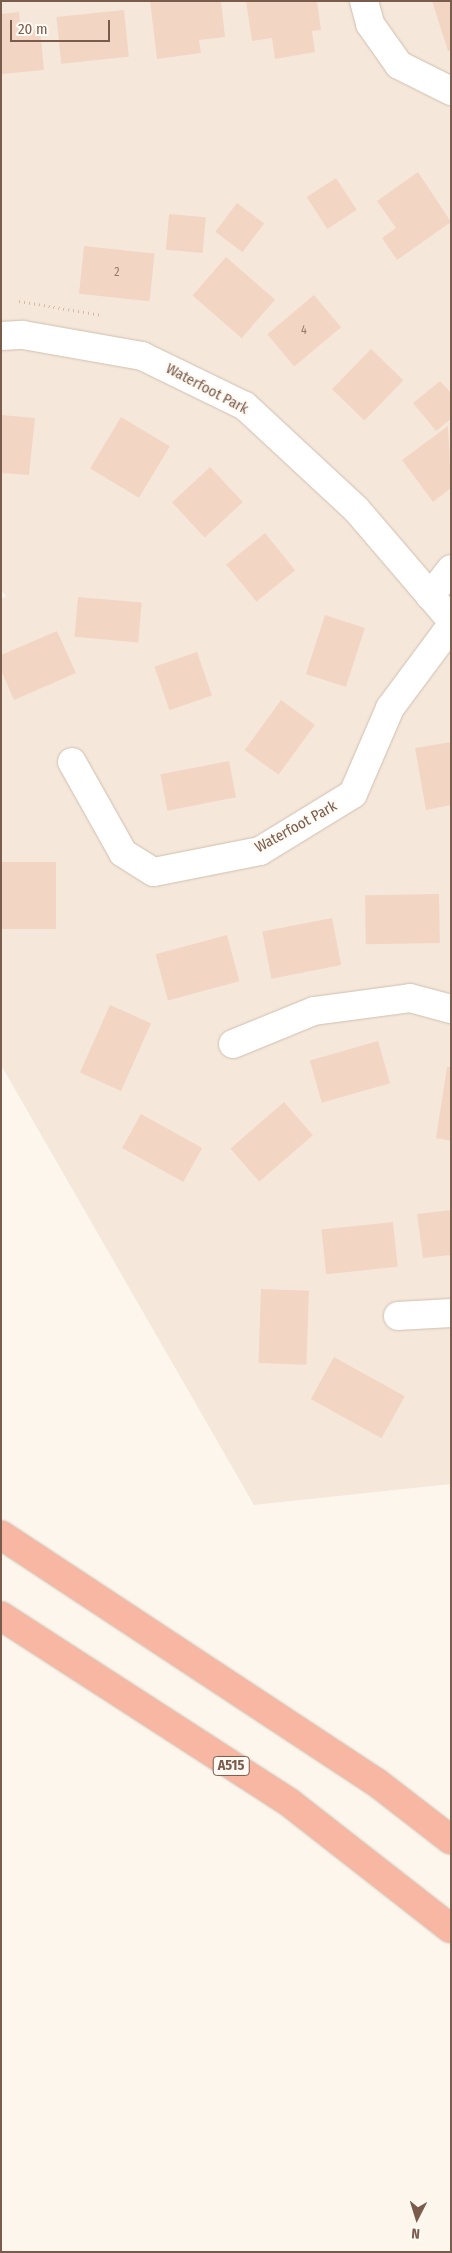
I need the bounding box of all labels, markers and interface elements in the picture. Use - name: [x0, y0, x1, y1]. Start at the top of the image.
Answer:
- scale bar: [12, 10, 112, 42]
- text: 20 m: [18, 20, 48, 38]
- house number: 2: [114, 266, 120, 280]
- house number: 4: [301, 324, 307, 338]
- street label: Waterfoot Park: [163, 360, 251, 418]
- street label: Waterfoot Park: [252, 797, 340, 857]
- road number: A515: [212, 1754, 250, 1778]
- north arrow: [392, 2193, 442, 2243]
- text: N: [411, 2225, 421, 2242]

